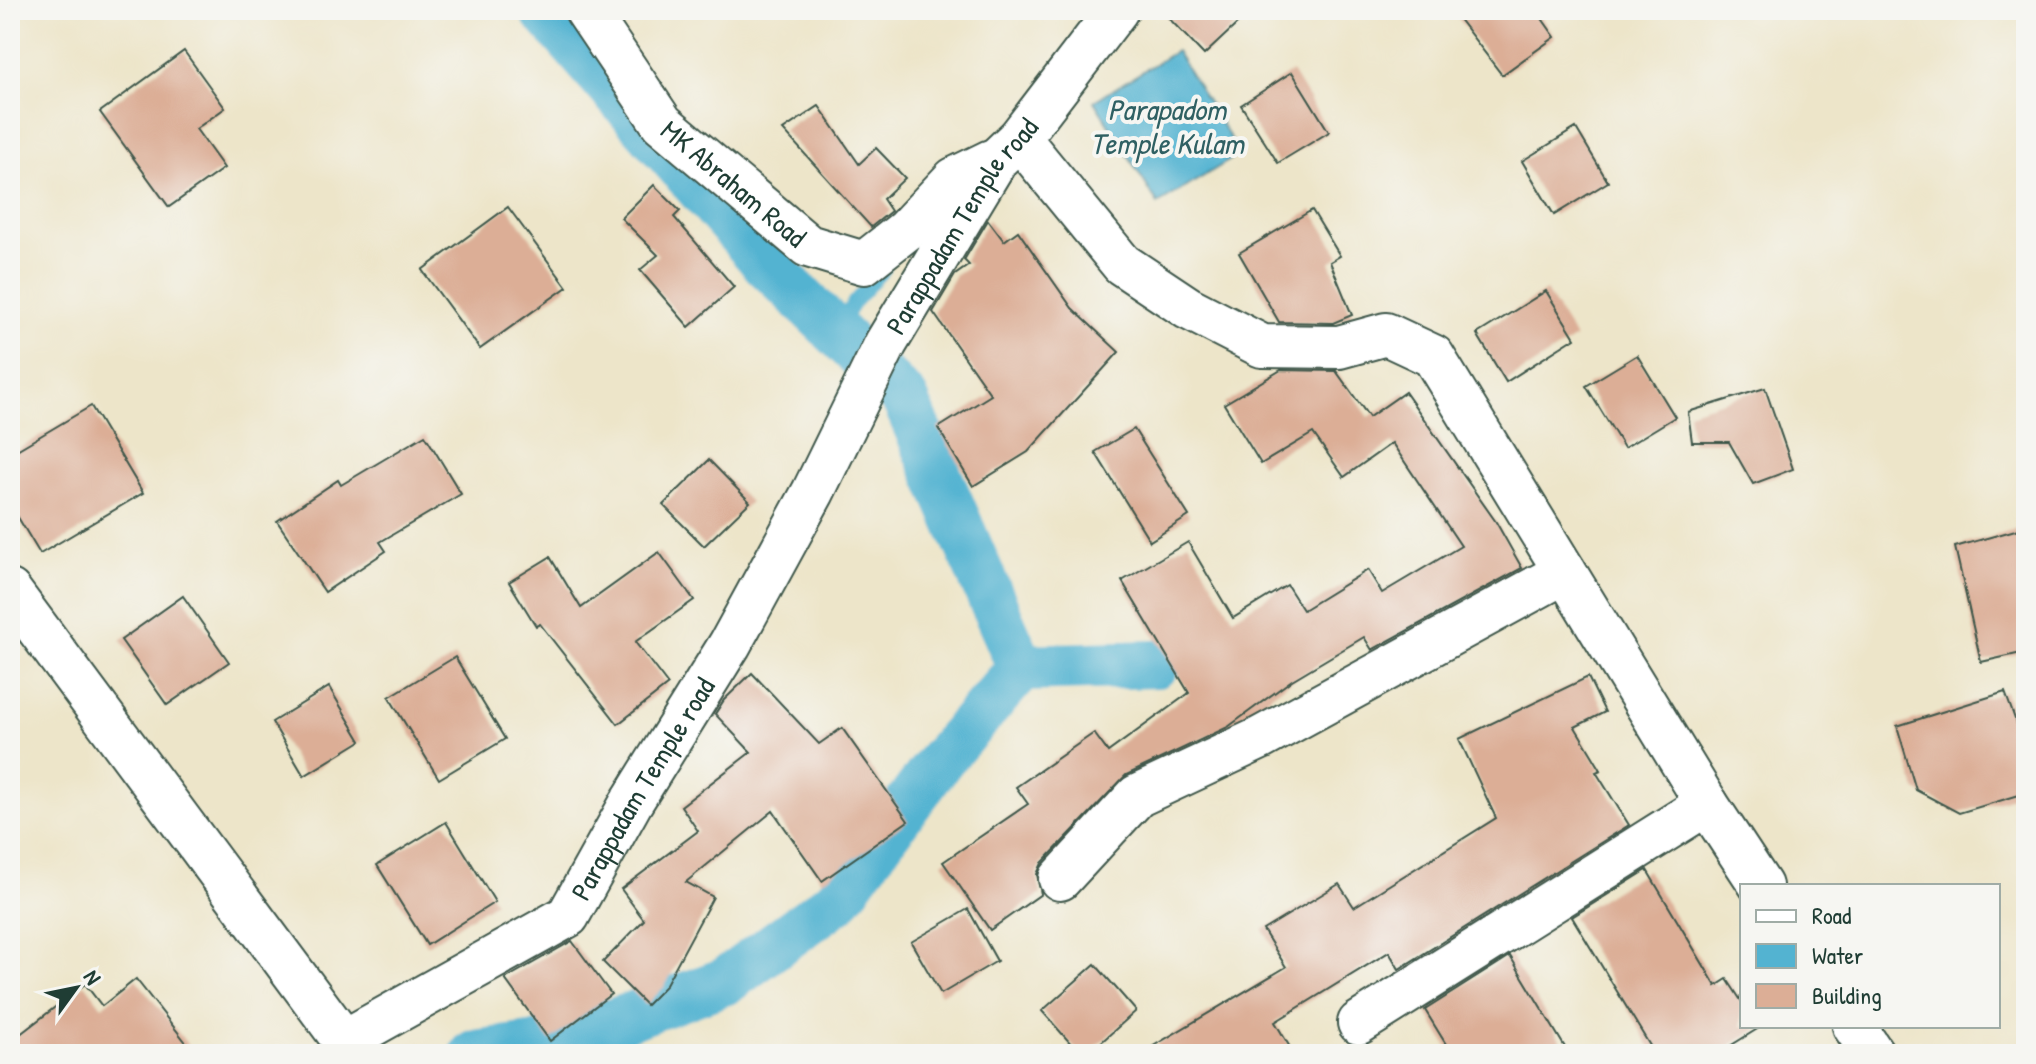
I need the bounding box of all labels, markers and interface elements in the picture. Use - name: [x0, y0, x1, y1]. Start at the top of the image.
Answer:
- water label: Parapadom Temple Kulam: [1090, 89, 1246, 164]
- street label: Parappadam Temple road: [877, 110, 1047, 341]
- street label: MK Abraham Road: [653, 111, 814, 256]
- street label: Parappadam Temple road: [562, 670, 724, 907]
- legend: [1740, 884, 2000, 1028]
- text: Road: [1812, 899, 1851, 931]
- text: Water: [1812, 939, 1863, 971]
- north arrow: [36, 948, 116, 1028]
- text: N: [77, 964, 109, 990]
- text: Building: [1812, 979, 1882, 1011]

